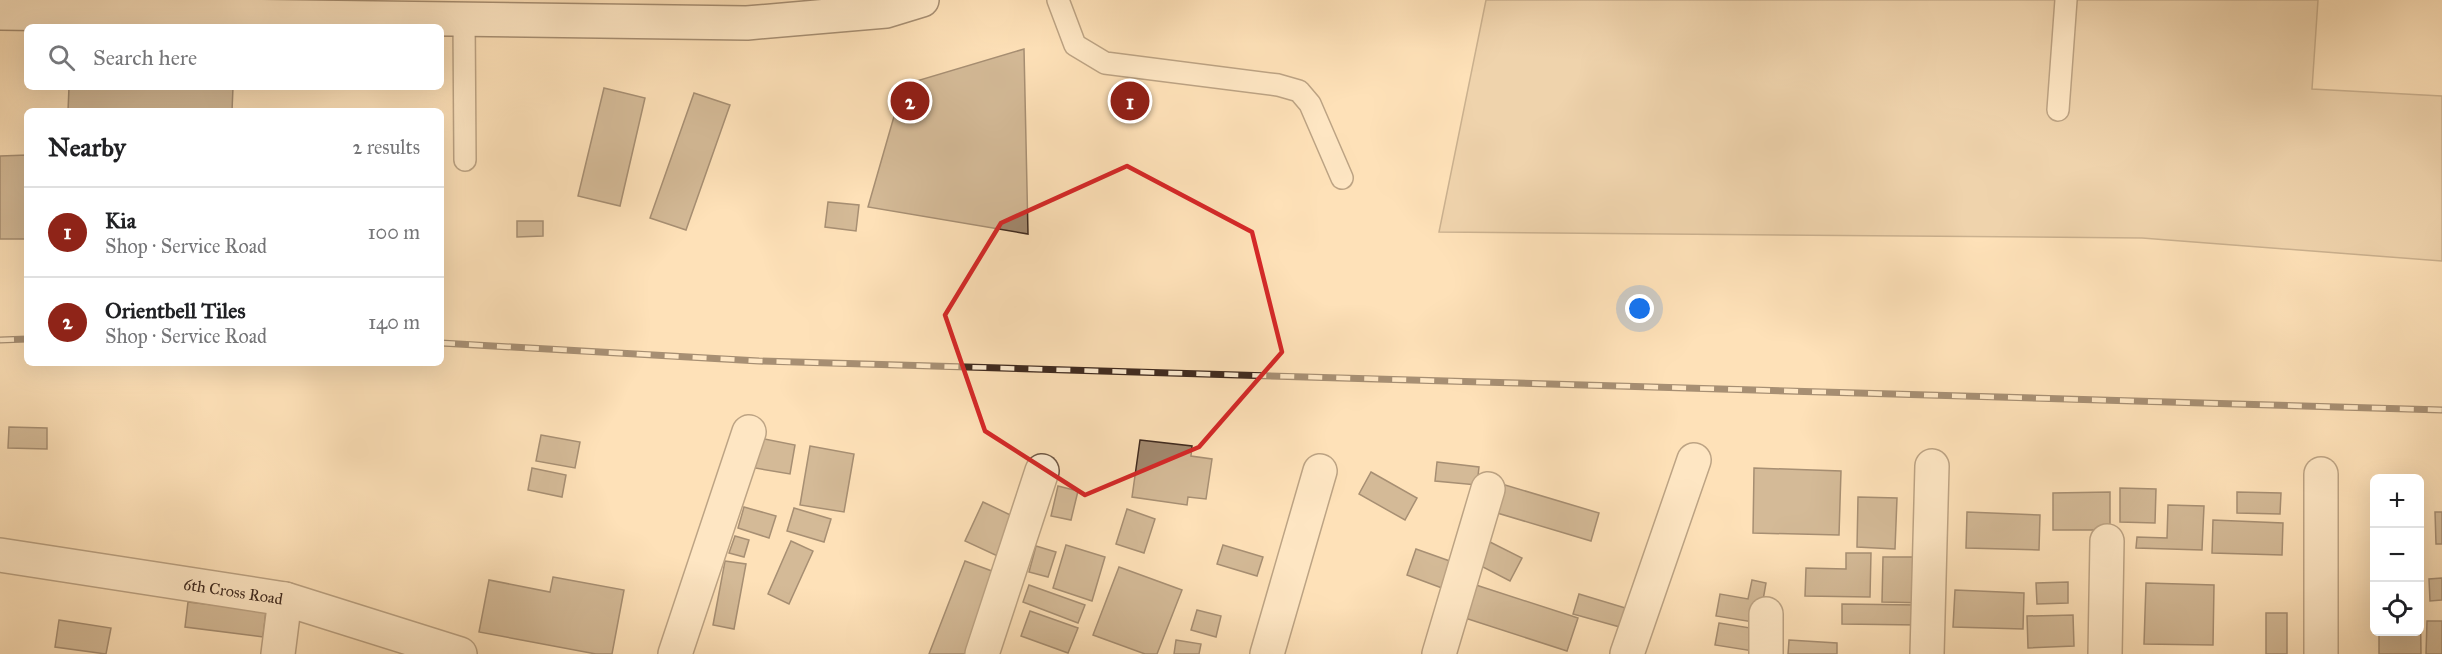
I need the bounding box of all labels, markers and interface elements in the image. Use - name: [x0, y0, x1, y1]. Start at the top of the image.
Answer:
- search box: [24, 24, 444, 90]
- icon: search: [45, 41, 78, 74]
- text: Search here: [93, 44, 197, 71]
- pin: 2: [890, 78, 930, 124]
- pin: 1: [1110, 78, 1150, 124]
- text: Nearby: [48, 131, 126, 163]
- text: 2 results: [352, 135, 420, 159]
- text: Kia: [105, 207, 136, 234]
- text: 1: [64, 220, 71, 244]
- text: 100 m: [368, 220, 420, 244]
- text: Shop · Service Road: [105, 234, 267, 258]
- your location: [1625, 294, 1654, 323]
- text: Orientbell Tiles: [105, 297, 245, 324]
- text: 2: [63, 310, 72, 334]
- text: 140 m: [368, 310, 420, 334]
- text: Shop · Service Road: [105, 324, 267, 348]
- map controls: [2370, 474, 2424, 636]
- button: +: [2370, 474, 2424, 528]
- button: −: [2370, 528, 2424, 582]
- street label: 6th Cross Road: [182, 574, 284, 608]
- button: locate: [2370, 582, 2424, 636]

